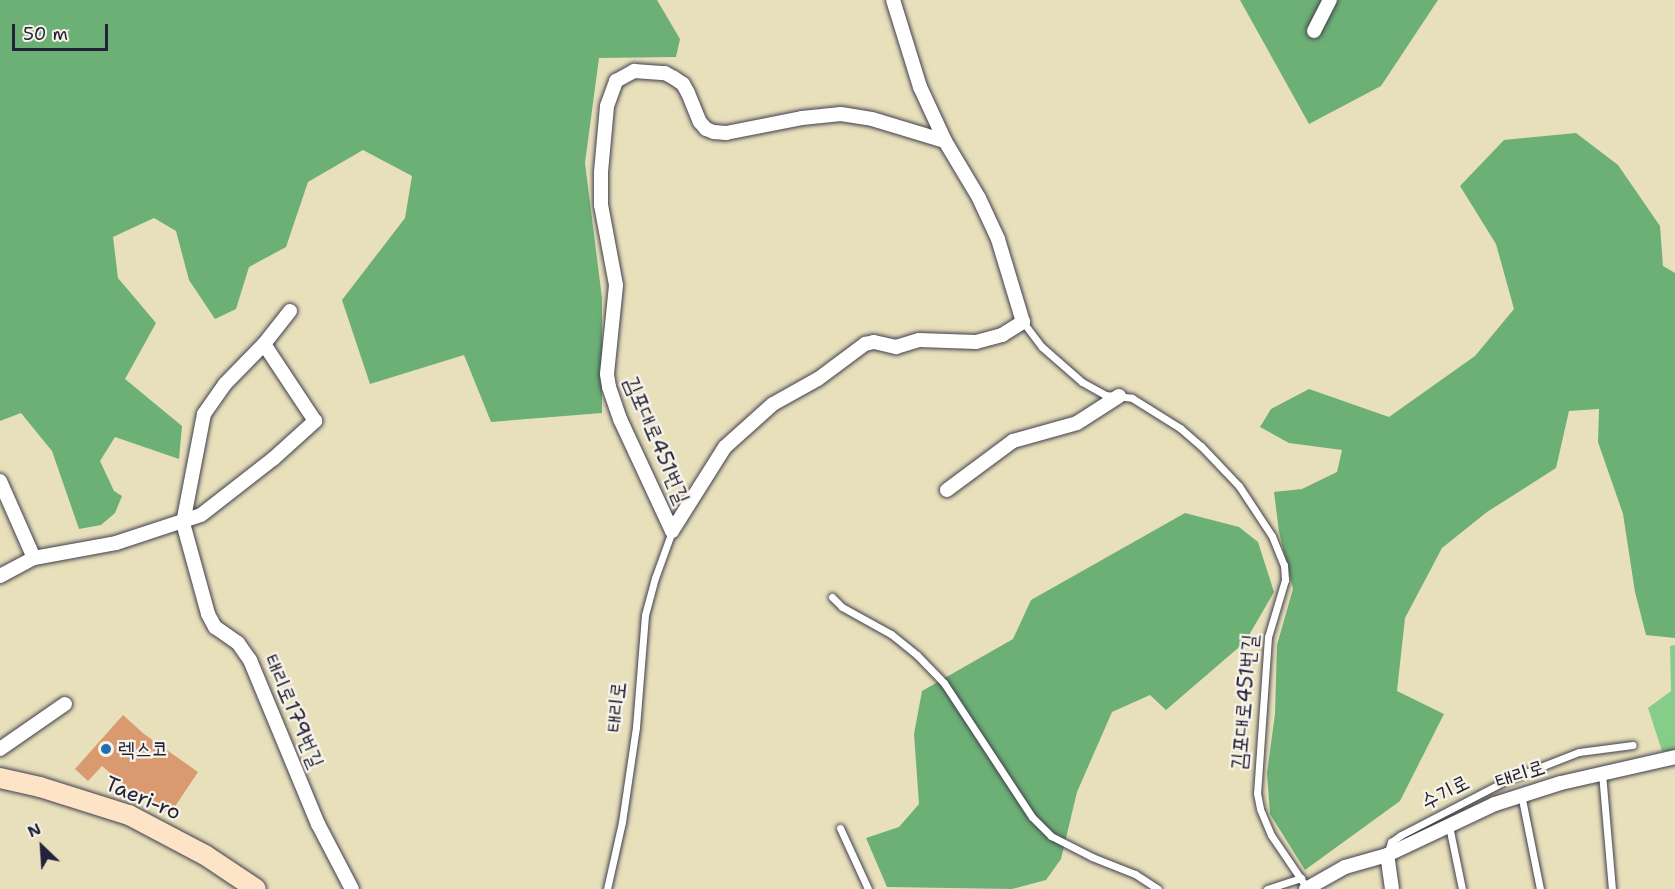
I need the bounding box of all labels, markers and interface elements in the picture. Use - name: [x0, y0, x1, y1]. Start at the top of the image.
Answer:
- scale bar: [15, 12, 111, 50]
- text: 50 m: [23, 22, 68, 46]
- street label: 김포대로451번길: [619, 372, 695, 508]
- street label: 김포대로451번길: [1226, 633, 1262, 771]
- street label: 태리로179번길: [259, 650, 329, 772]
- street label: 태리로: [601, 680, 631, 734]
- place label: 렉스코: [118, 736, 169, 762]
- marker: 렉스코: [99, 742, 113, 756]
- street label: 태리로: [1492, 754, 1548, 794]
- street label: 수기로: [1417, 769, 1473, 815]
- street label: Taeri-ro: [101, 771, 185, 825]
- north arrow: [12, 817, 72, 877]
- text: N: [24, 818, 44, 842]

